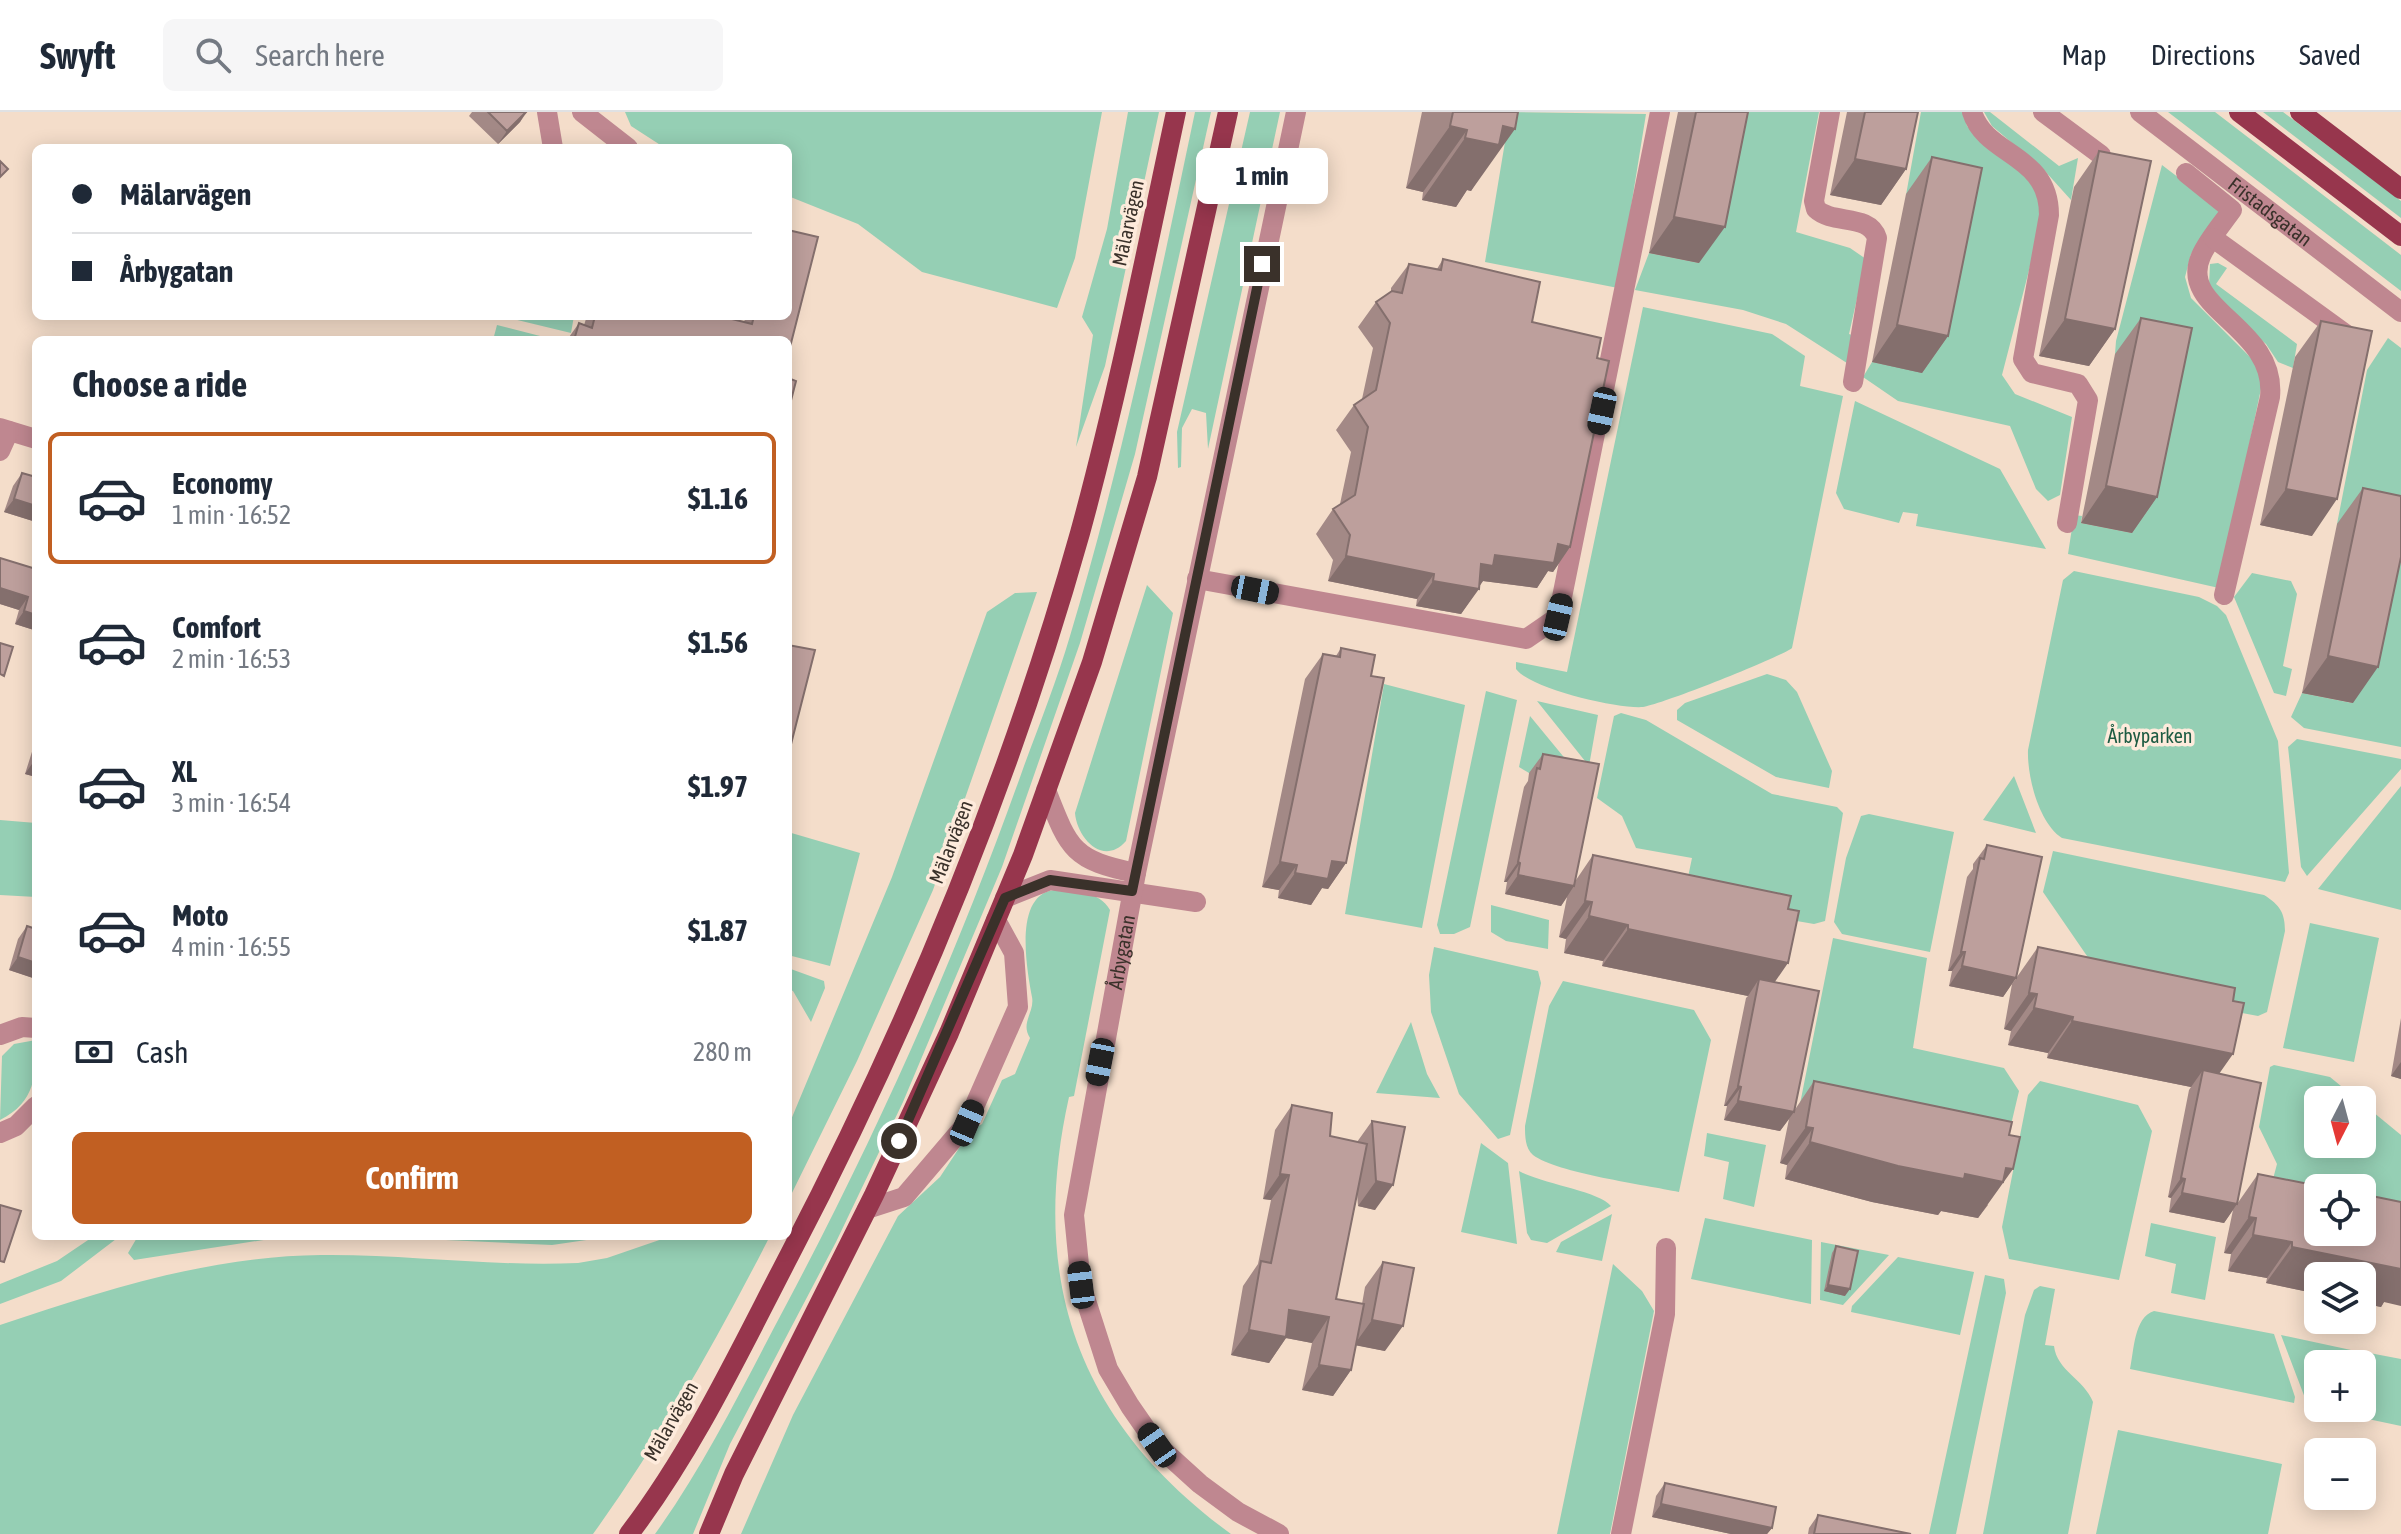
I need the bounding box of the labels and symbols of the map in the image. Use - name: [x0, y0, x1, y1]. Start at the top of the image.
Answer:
- callout: 1 min: [1196, 148, 1328, 204]
- street label: Fristadsgatan: [2224, 172, 2317, 251]
- street label: Mälarvägen: [1107, 178, 1148, 268]
- route end: [1244, 246, 1280, 282]
- car: [1585, 385, 1619, 437]
- car: [1229, 574, 1281, 606]
- car: [1541, 591, 1575, 643]
- park label: Årbyparken: [2107, 724, 2193, 747]
- street label: Mälarvägen: [924, 797, 977, 887]
- street label: Årbygatan: [1103, 913, 1139, 991]
- car: [1084, 1036, 1116, 1088]
- north arrow: [2304, 1086, 2376, 1158]
- car: [947, 1096, 987, 1150]
- route start: [881, 1123, 917, 1159]
- car: [1066, 1260, 1096, 1310]
- street label: Mälarvägen: [639, 1377, 702, 1464]
- car: [1133, 1418, 1181, 1472]

